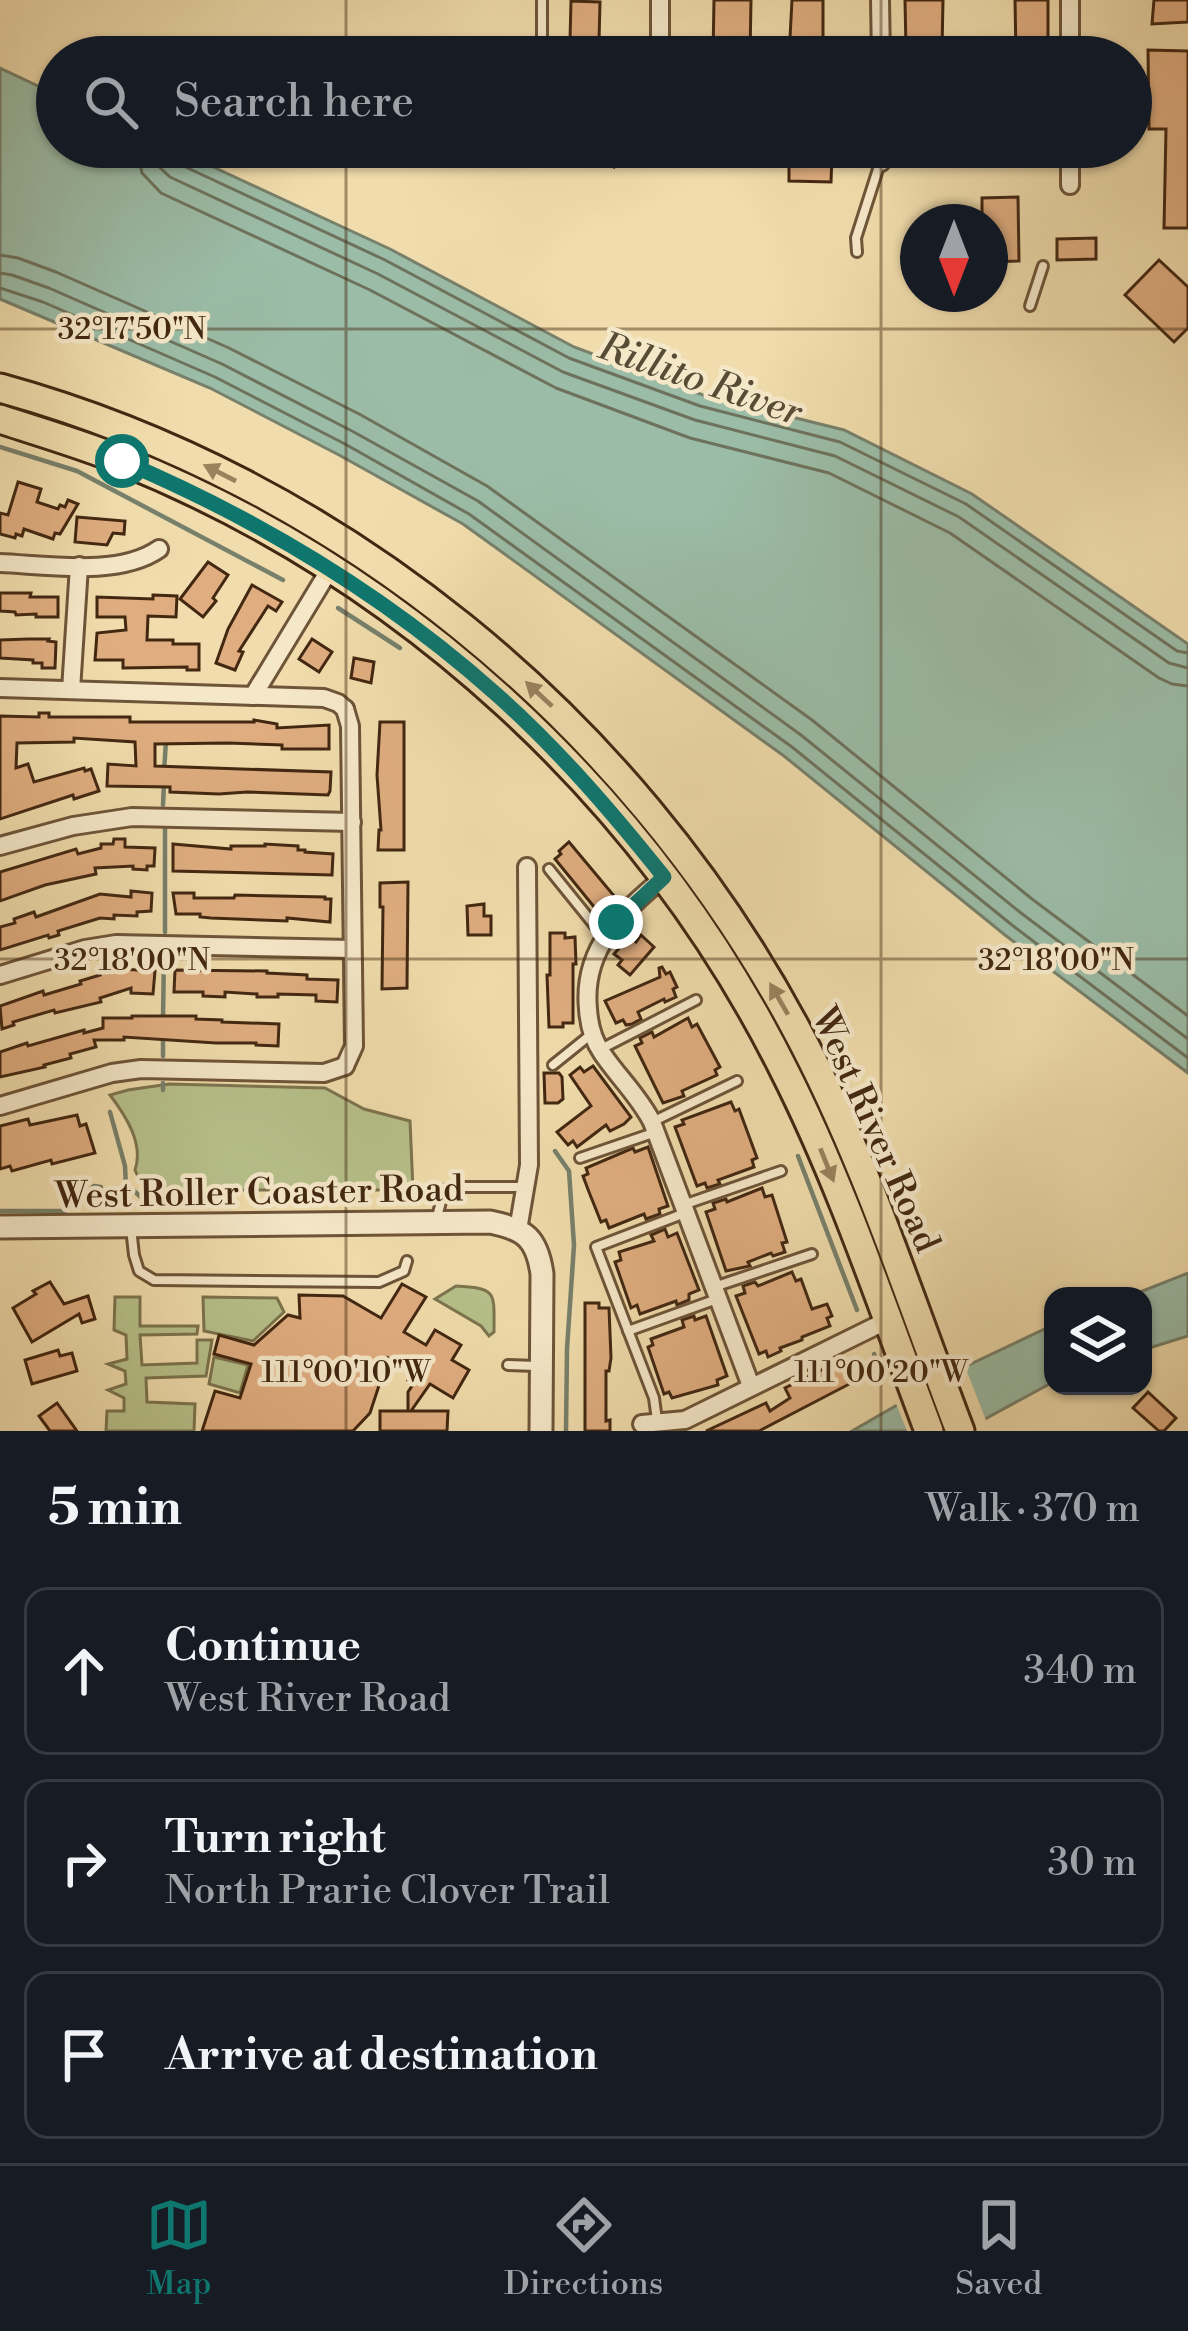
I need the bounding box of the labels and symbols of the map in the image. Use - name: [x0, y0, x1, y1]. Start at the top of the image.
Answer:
- north arrow: [900, 204, 1008, 312]
- text: 32°17'50"N: [58, 311, 206, 349]
- water label: Rillito River: [591, 322, 810, 439]
- route start: [95, 434, 149, 488]
- one-way arrow: [202, 463, 237, 483]
- one-way arrow: [525, 680, 554, 708]
- route end: [589, 895, 643, 949]
- text: 32°18'00"N: [54, 942, 210, 980]
- text: 32°18'00"N: [978, 942, 1134, 980]
- one-way arrow: [770, 982, 791, 1016]
- street label: West River Road: [800, 1000, 949, 1260]
- one-way arrow: [818, 1147, 837, 1183]
- street label: West Roller Coaster Road: [54, 1167, 464, 1220]
- text: 111°00'10"W: [261, 1354, 431, 1392]
- text: 111°00'20"W: [794, 1354, 969, 1392]

